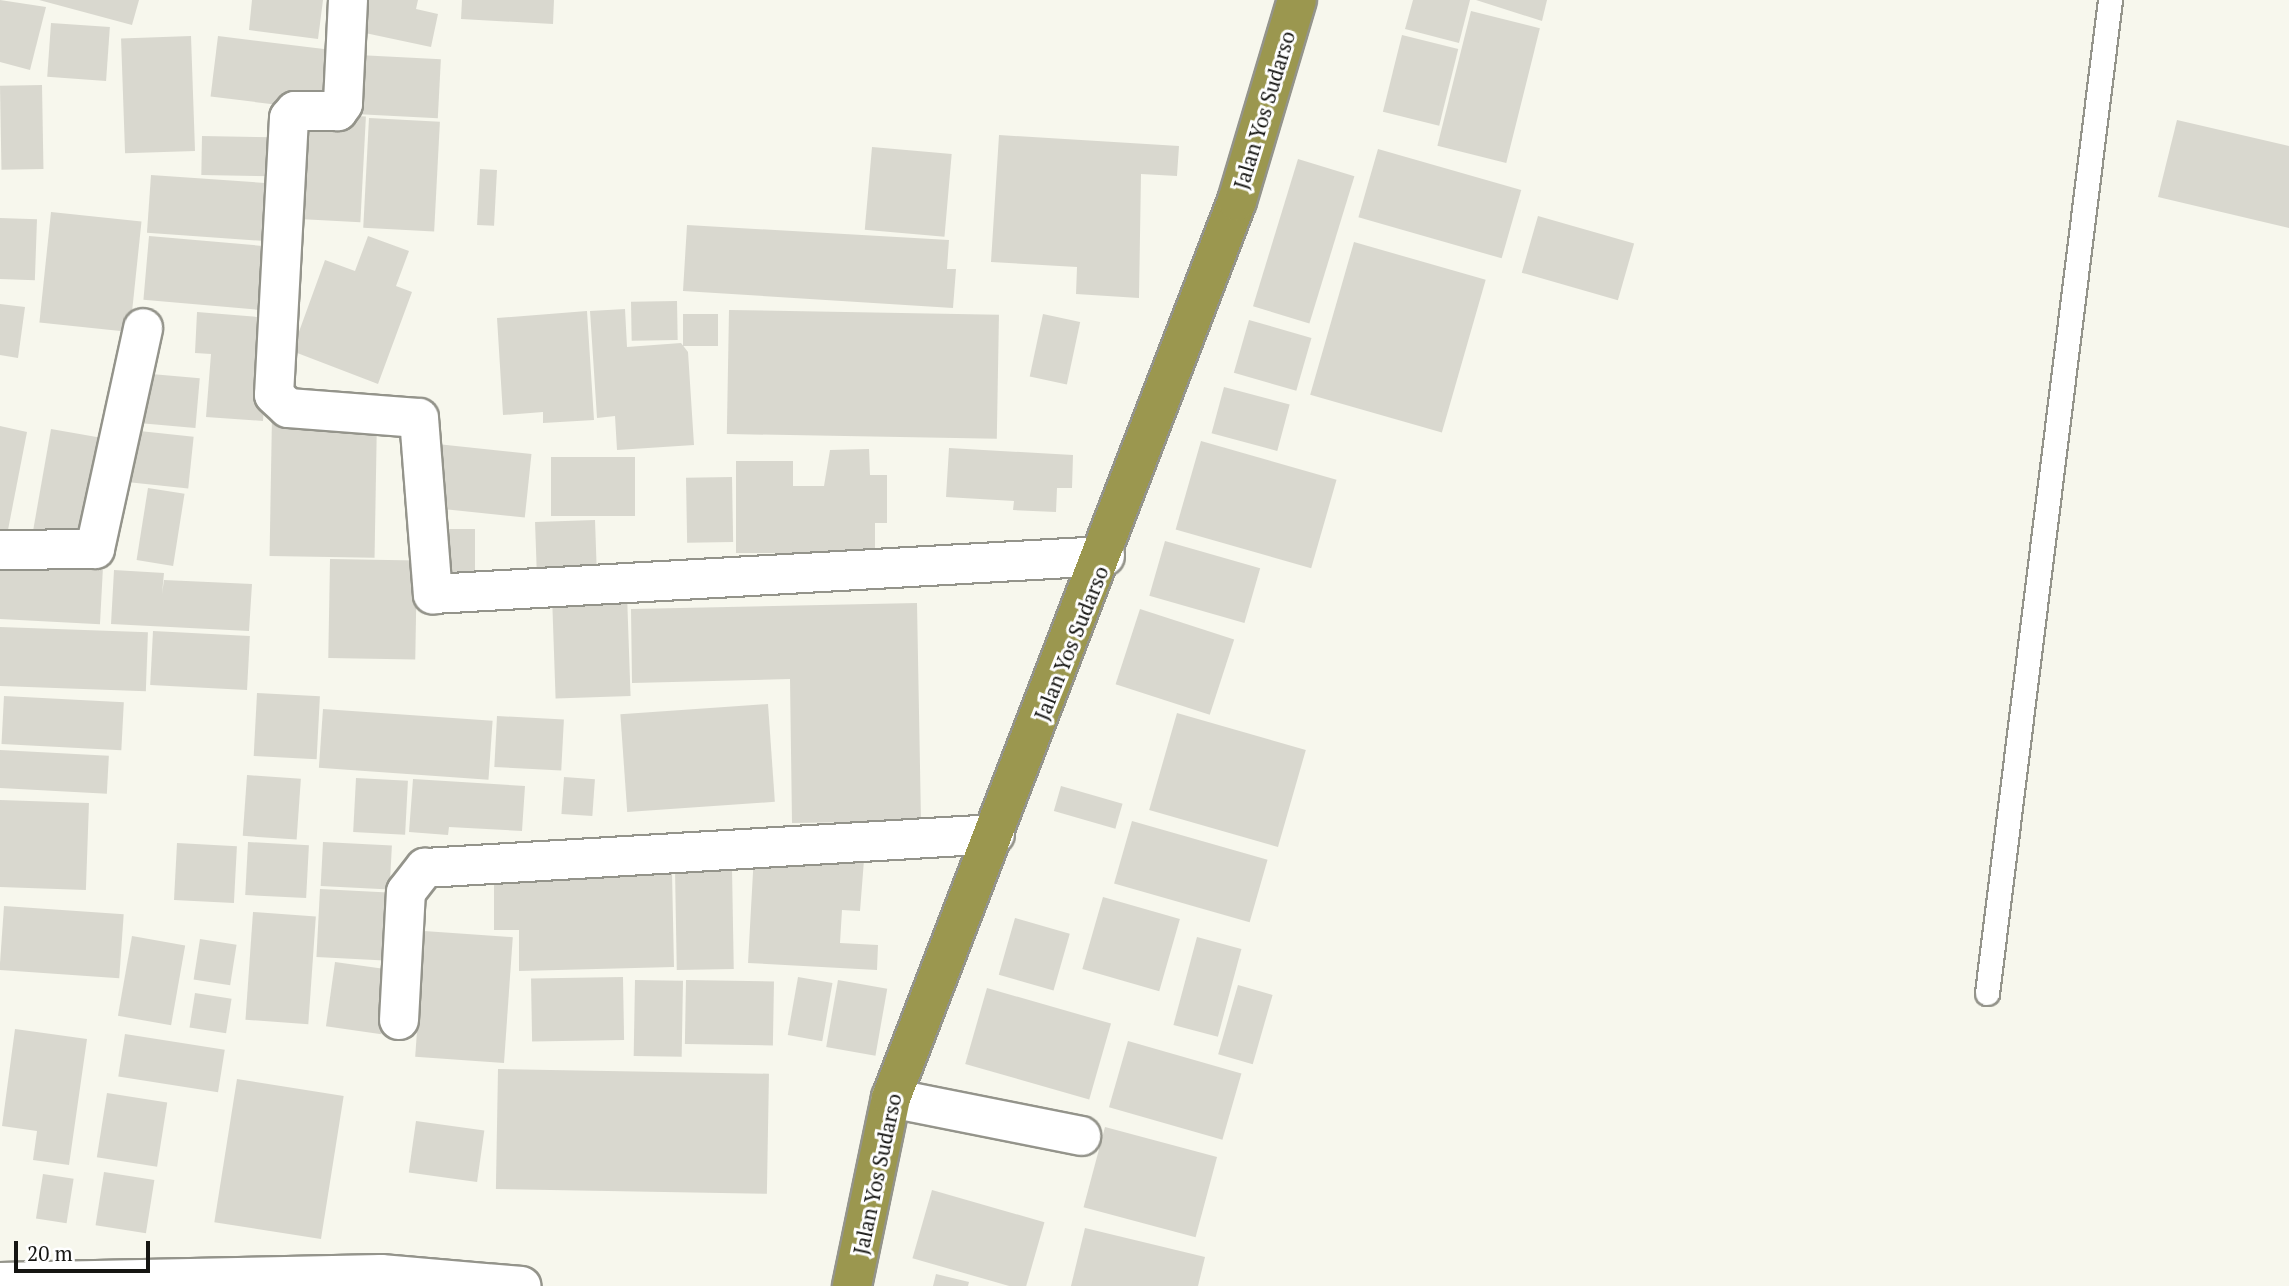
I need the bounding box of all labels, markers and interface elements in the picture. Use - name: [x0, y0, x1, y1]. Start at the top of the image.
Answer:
- street label: Jalan Yos Sudarso: [1228, 28, 1300, 192]
- street label: Jalan Yos Sudarso: [1029, 562, 1113, 724]
- street label: Jalan Yos Sudarso: [848, 1091, 906, 1257]
- scale bar: [18, 1226, 154, 1270]
- text: 20 m: [27, 1239, 73, 1267]

